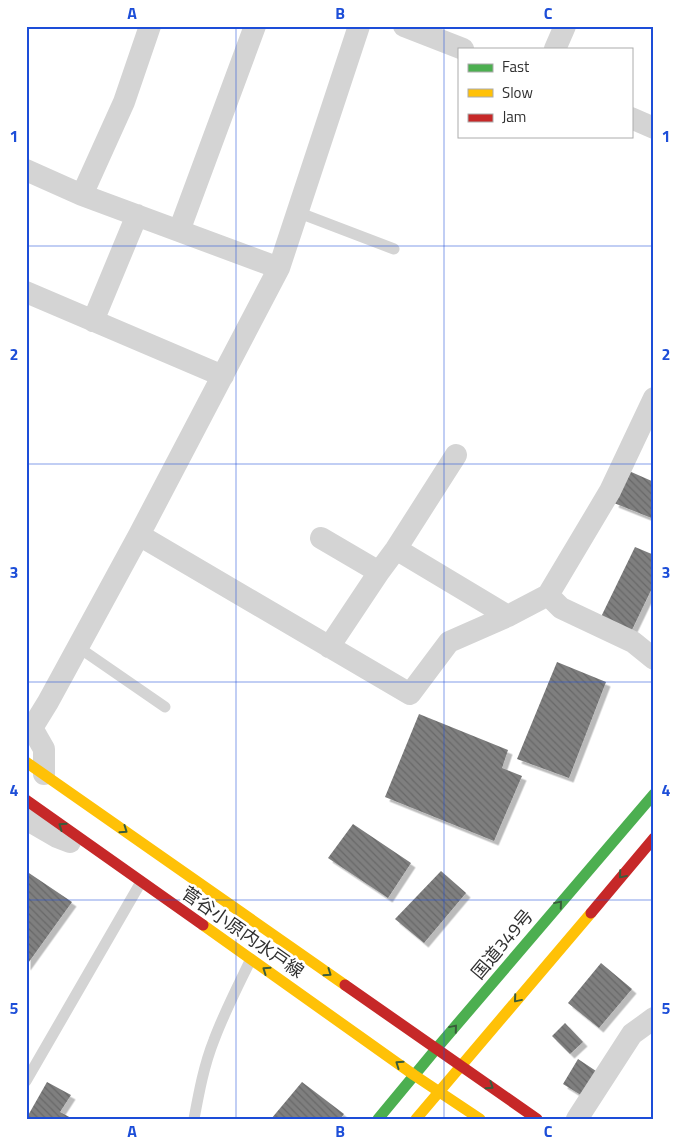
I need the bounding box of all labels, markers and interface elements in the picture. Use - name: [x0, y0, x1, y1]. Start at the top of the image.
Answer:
- text: A: [127, 1, 137, 25]
- text: B: [335, 1, 345, 25]
- text: C: [544, 1, 553, 25]
- legend: [458, 48, 632, 138]
- text: Fast: [502, 55, 530, 78]
- text: Slow: [502, 81, 533, 104]
- text: Jam: [502, 105, 526, 128]
- text: 1: [10, 124, 18, 148]
- text: 1: [662, 124, 670, 148]
- text: 2: [10, 342, 18, 366]
- text: 2: [662, 342, 670, 366]
- text: 3: [10, 560, 18, 584]
- text: 3: [662, 560, 670, 584]
- text: 4: [10, 778, 19, 802]
- text: 4: [662, 778, 671, 802]
- one-way arrow: [58, 823, 68, 832]
- one-way arrow: [118, 824, 127, 833]
- one-way arrow: [619, 870, 628, 879]
- street label: 菅谷小原内水戸線: [176, 880, 310, 984]
- one-way arrow: [553, 901, 562, 910]
- street label: 国道349号: [465, 903, 539, 985]
- one-way arrow: [323, 967, 332, 976]
- one-way arrow: [263, 968, 272, 976]
- one-way arrow: [514, 994, 523, 1003]
- text: 5: [10, 996, 19, 1020]
- text: 5: [662, 996, 671, 1020]
- one-way arrow: [448, 1024, 457, 1033]
- one-way arrow: [395, 1061, 405, 1070]
- one-way arrow: [484, 1080, 494, 1089]
- text: A: [127, 1119, 137, 1143]
- text: B: [335, 1119, 345, 1143]
- text: C: [544, 1119, 553, 1143]

